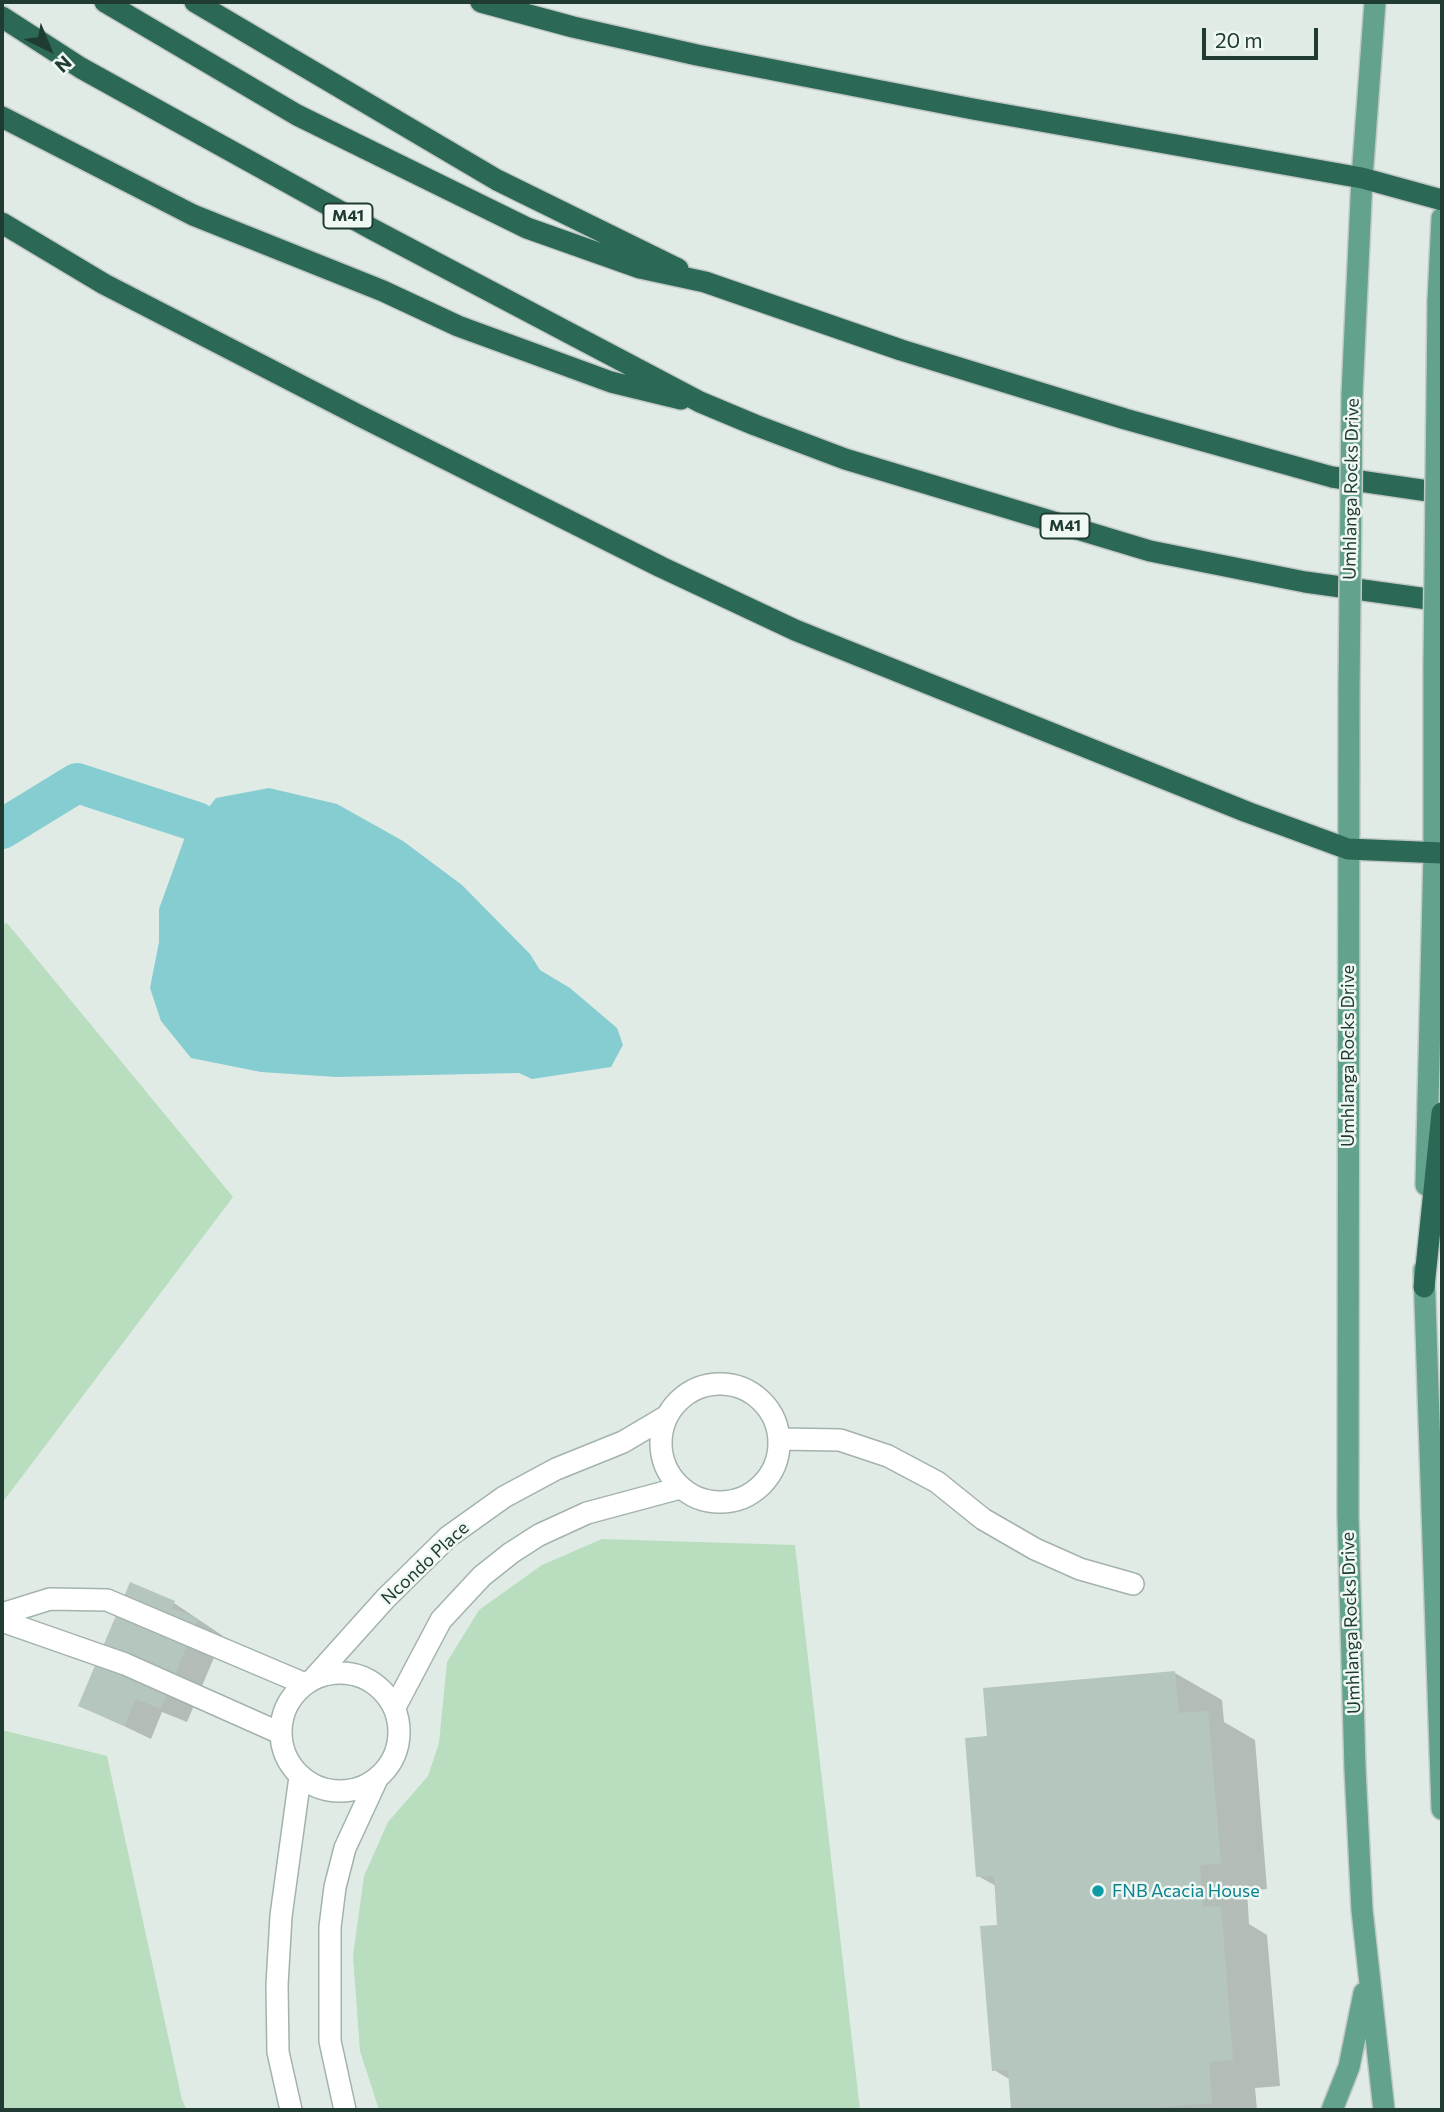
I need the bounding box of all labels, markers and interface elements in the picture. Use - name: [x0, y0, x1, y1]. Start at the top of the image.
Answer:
- north arrow: [14, 14, 84, 84]
- scale bar: [1206, 14, 1322, 58]
- text: 20 m: [1215, 27, 1263, 52]
- text: N: [51, 51, 77, 78]
- road number: M41: [324, 204, 372, 229]
- street label: Umhlanga Rocks Drive: [1339, 398, 1363, 580]
- road number: M41: [1040, 513, 1090, 538]
- street label: Umhlanga Rocks Drive: [1337, 965, 1359, 1147]
- street label: Ncondo Place: [377, 1517, 473, 1609]
- street label: Umhlanga Rocks Drive: [1337, 1532, 1365, 1714]
- place label: FNB Acacia House: [1112, 1880, 1260, 1902]
- marker: FNB Acacia House: [1090, 1883, 1106, 1899]

